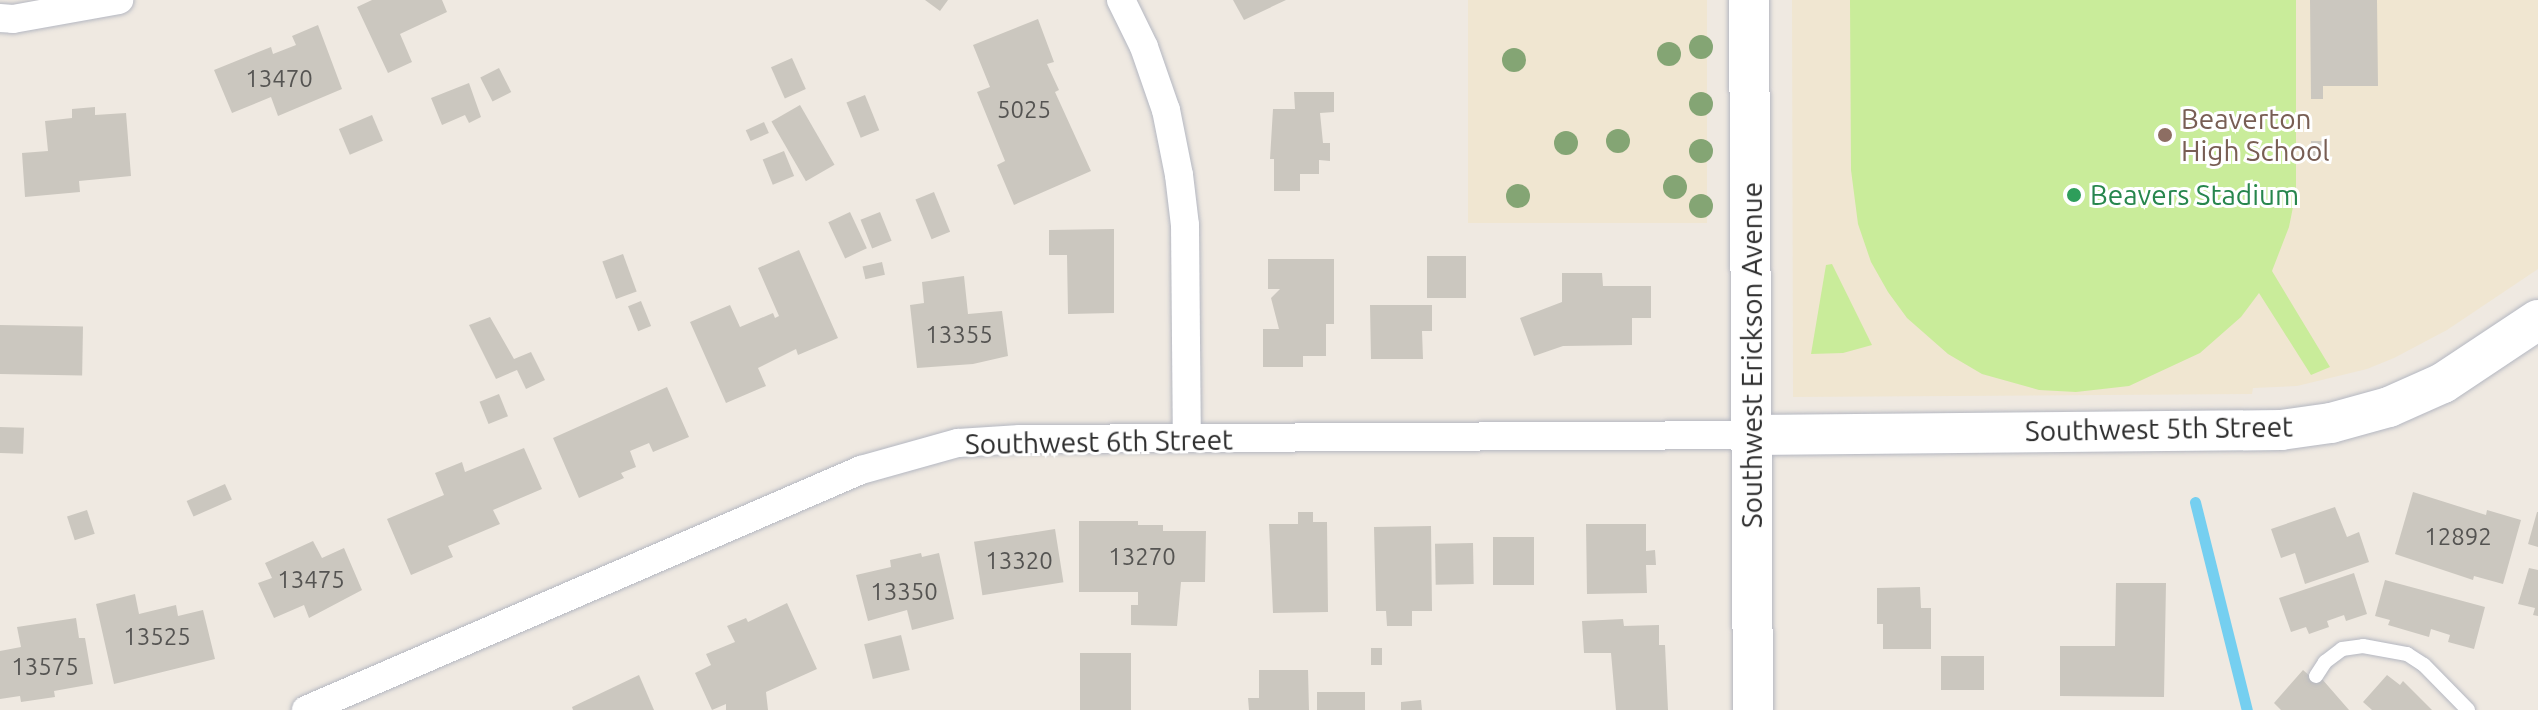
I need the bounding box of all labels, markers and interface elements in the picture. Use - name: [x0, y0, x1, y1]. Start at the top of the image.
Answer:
- house number: 13470: [245, 65, 313, 93]
- house number: 5025: [997, 96, 1051, 124]
- place label: Beaverton High School: [2181, 102, 2330, 168]
- marker: Beaverton High School: [2156, 126, 2174, 144]
- place label: Beavers Stadium: [2090, 178, 2299, 212]
- street label: Southwest Erickson Avenue: [1735, 182, 1769, 528]
- marker: Beavers Stadium: [2065, 186, 2083, 204]
- house number: 13355: [925, 321, 993, 349]
- street label: Southwest 5th Street: [2025, 410, 2293, 448]
- street label: Southwest 6th Street: [965, 423, 1233, 461]
- house number: 12892: [2424, 523, 2492, 551]
- house number: 13270: [1108, 543, 1176, 571]
- house number: 13320: [985, 547, 1053, 575]
- house number: 13475: [277, 566, 345, 594]
- house number: 13350: [870, 578, 938, 606]
- house number: 13525: [123, 623, 191, 651]
- house number: 13575: [11, 653, 79, 681]

